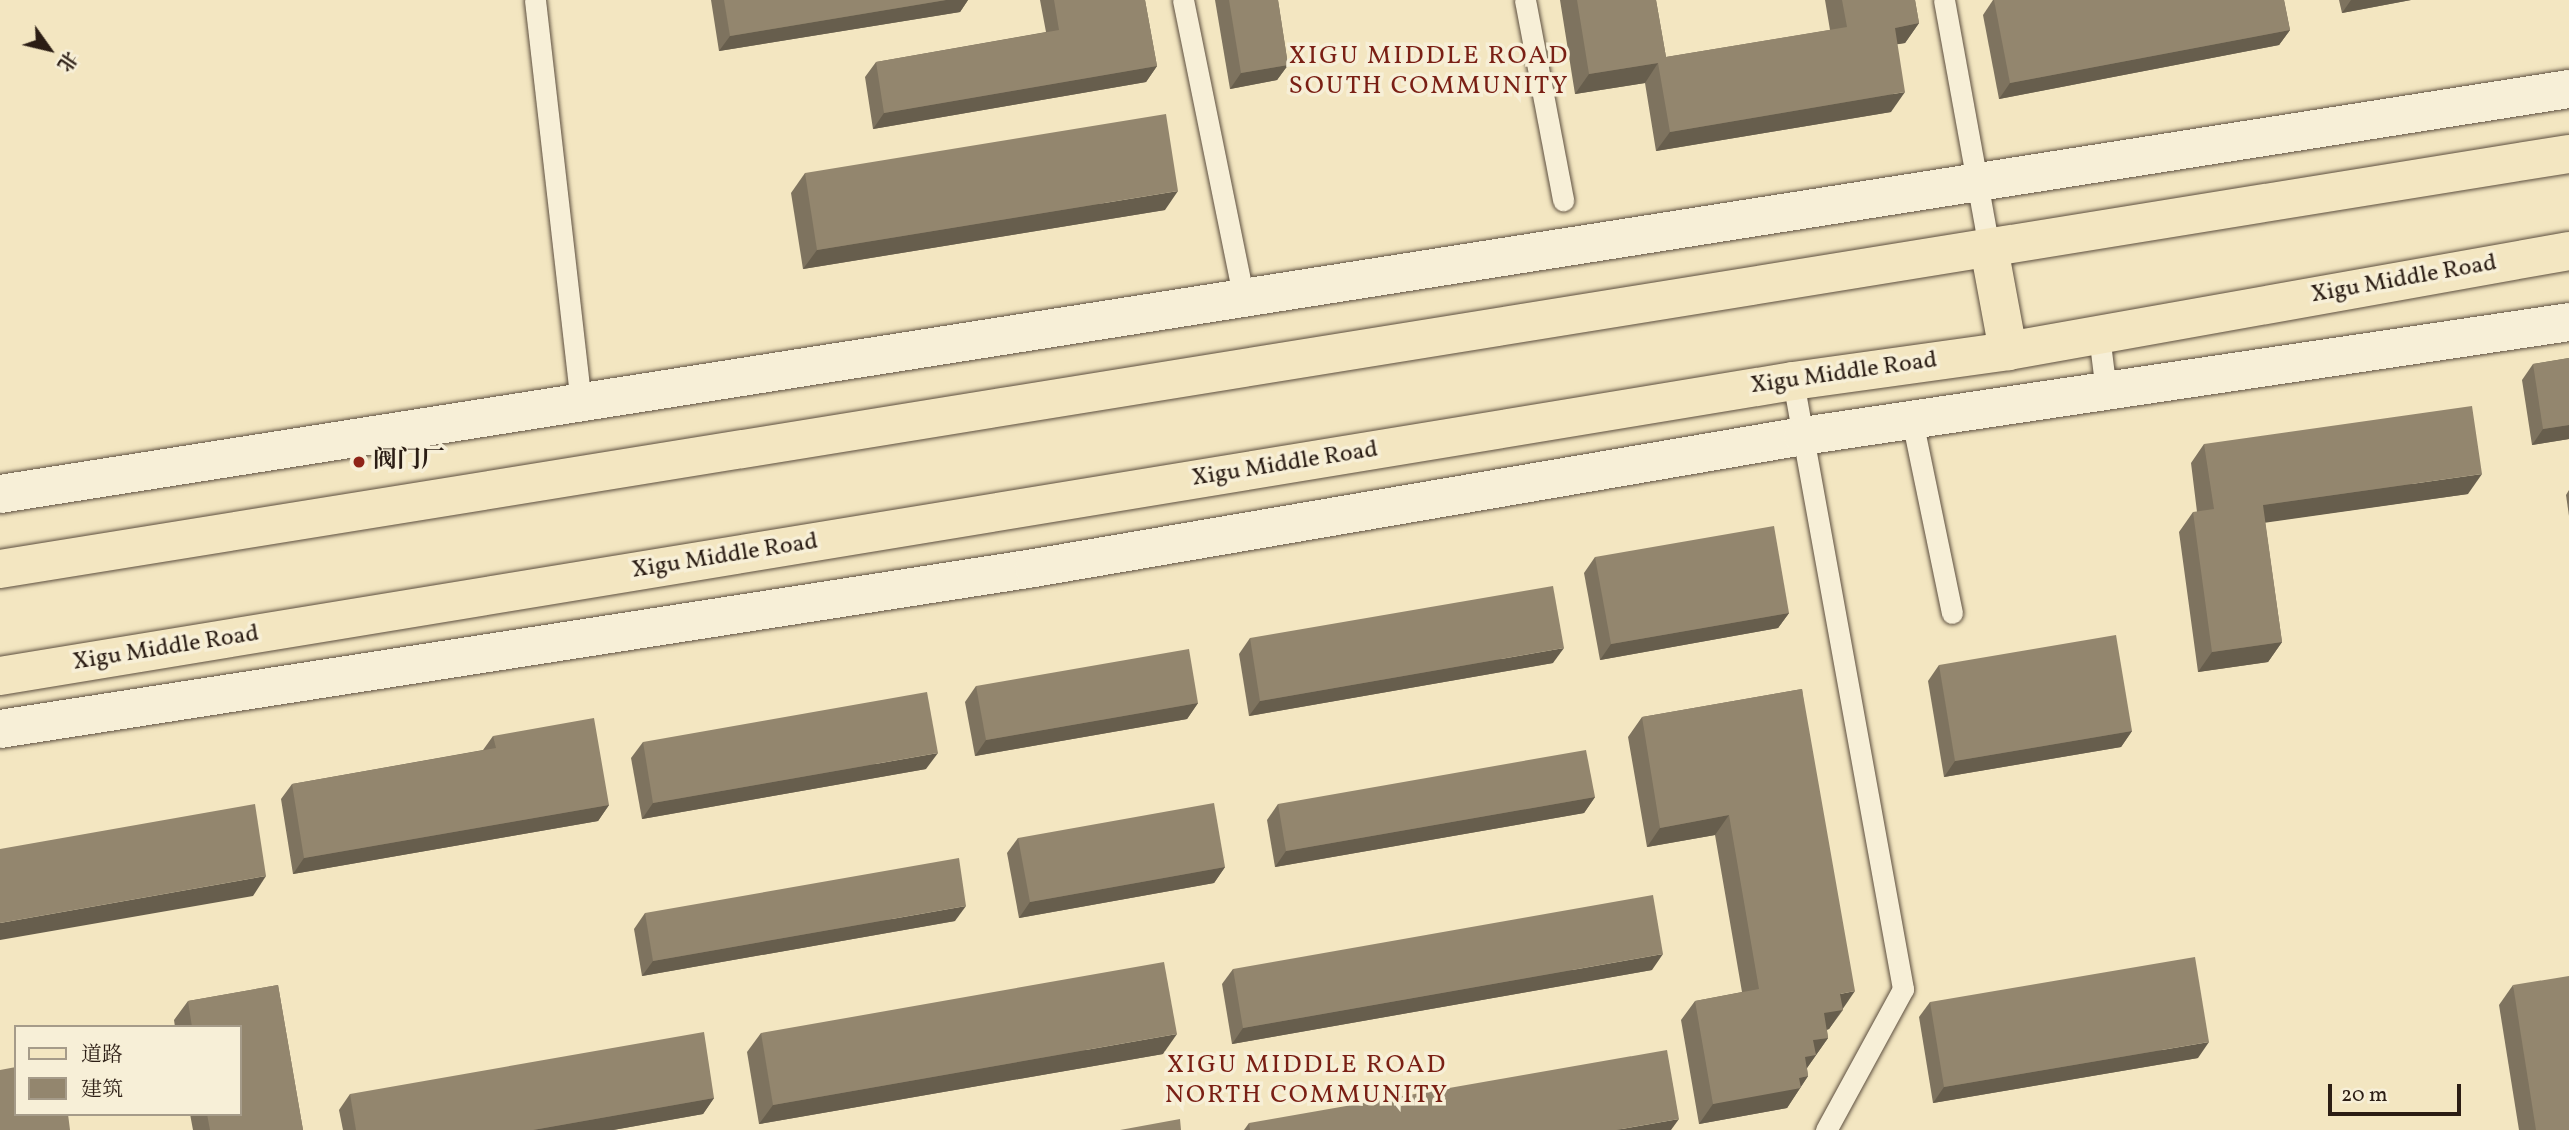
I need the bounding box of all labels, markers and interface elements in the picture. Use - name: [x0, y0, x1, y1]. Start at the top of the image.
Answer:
- north arrow: [14, 14, 84, 84]
- district label: XIGU MIDDLE ROAD SOUTH COMMUNITY: [1290, 41, 1568, 102]
- text: 北: [50, 46, 83, 76]
- street label: Xigu Middle Road: [2309, 249, 2499, 311]
- street label: Xigu Middle Road: [1749, 347, 1939, 401]
- street label: Xigu Middle Road: [1190, 436, 1380, 494]
- place label: 阀门厂: [373, 448, 445, 476]
- marker: 阀门厂: [351, 454, 367, 470]
- street label: Xigu Middle Road: [630, 528, 820, 586]
- street label: Xigu Middle Road: [71, 620, 261, 678]
- legend: [14, 1025, 242, 1116]
- text: 道路: [81, 1041, 123, 1070]
- district label: XIGU MIDDLE ROAD NORTH COMMUNITY: [1167, 1050, 1447, 1112]
- scale bar: [2331, 1070, 2464, 1114]
- text: 建筑: [81, 1076, 123, 1105]
- text: 20 m: [2341, 1081, 2387, 1110]

